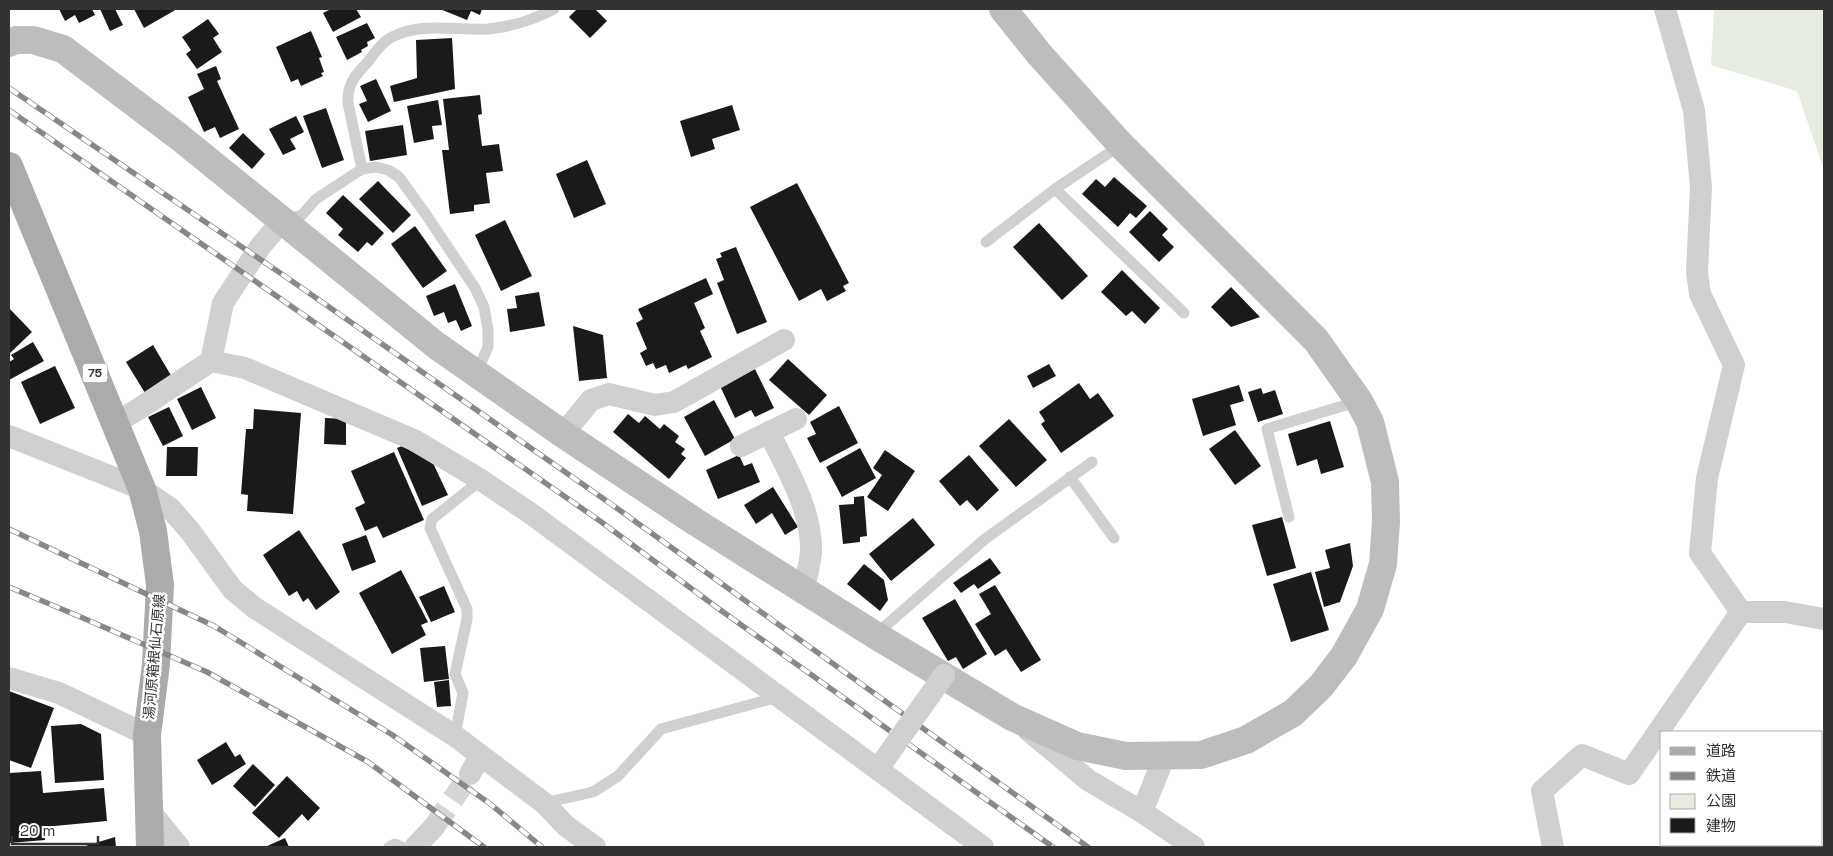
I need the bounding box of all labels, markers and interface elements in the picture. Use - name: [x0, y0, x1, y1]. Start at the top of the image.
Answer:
- road number: 75: [82, 363, 108, 382]
- street label: 湯河原箱根仙石原線: [140, 593, 168, 721]
- legend: [1660, 731, 1823, 846]
- text: 道路: [1706, 741, 1736, 760]
- text: 鉄道: [1706, 766, 1736, 785]
- text: 公園: [1706, 791, 1736, 810]
- scale bar: [12, 814, 99, 846]
- text: 建物: [1706, 816, 1736, 835]
- text: 20 m: [20, 821, 55, 840]

